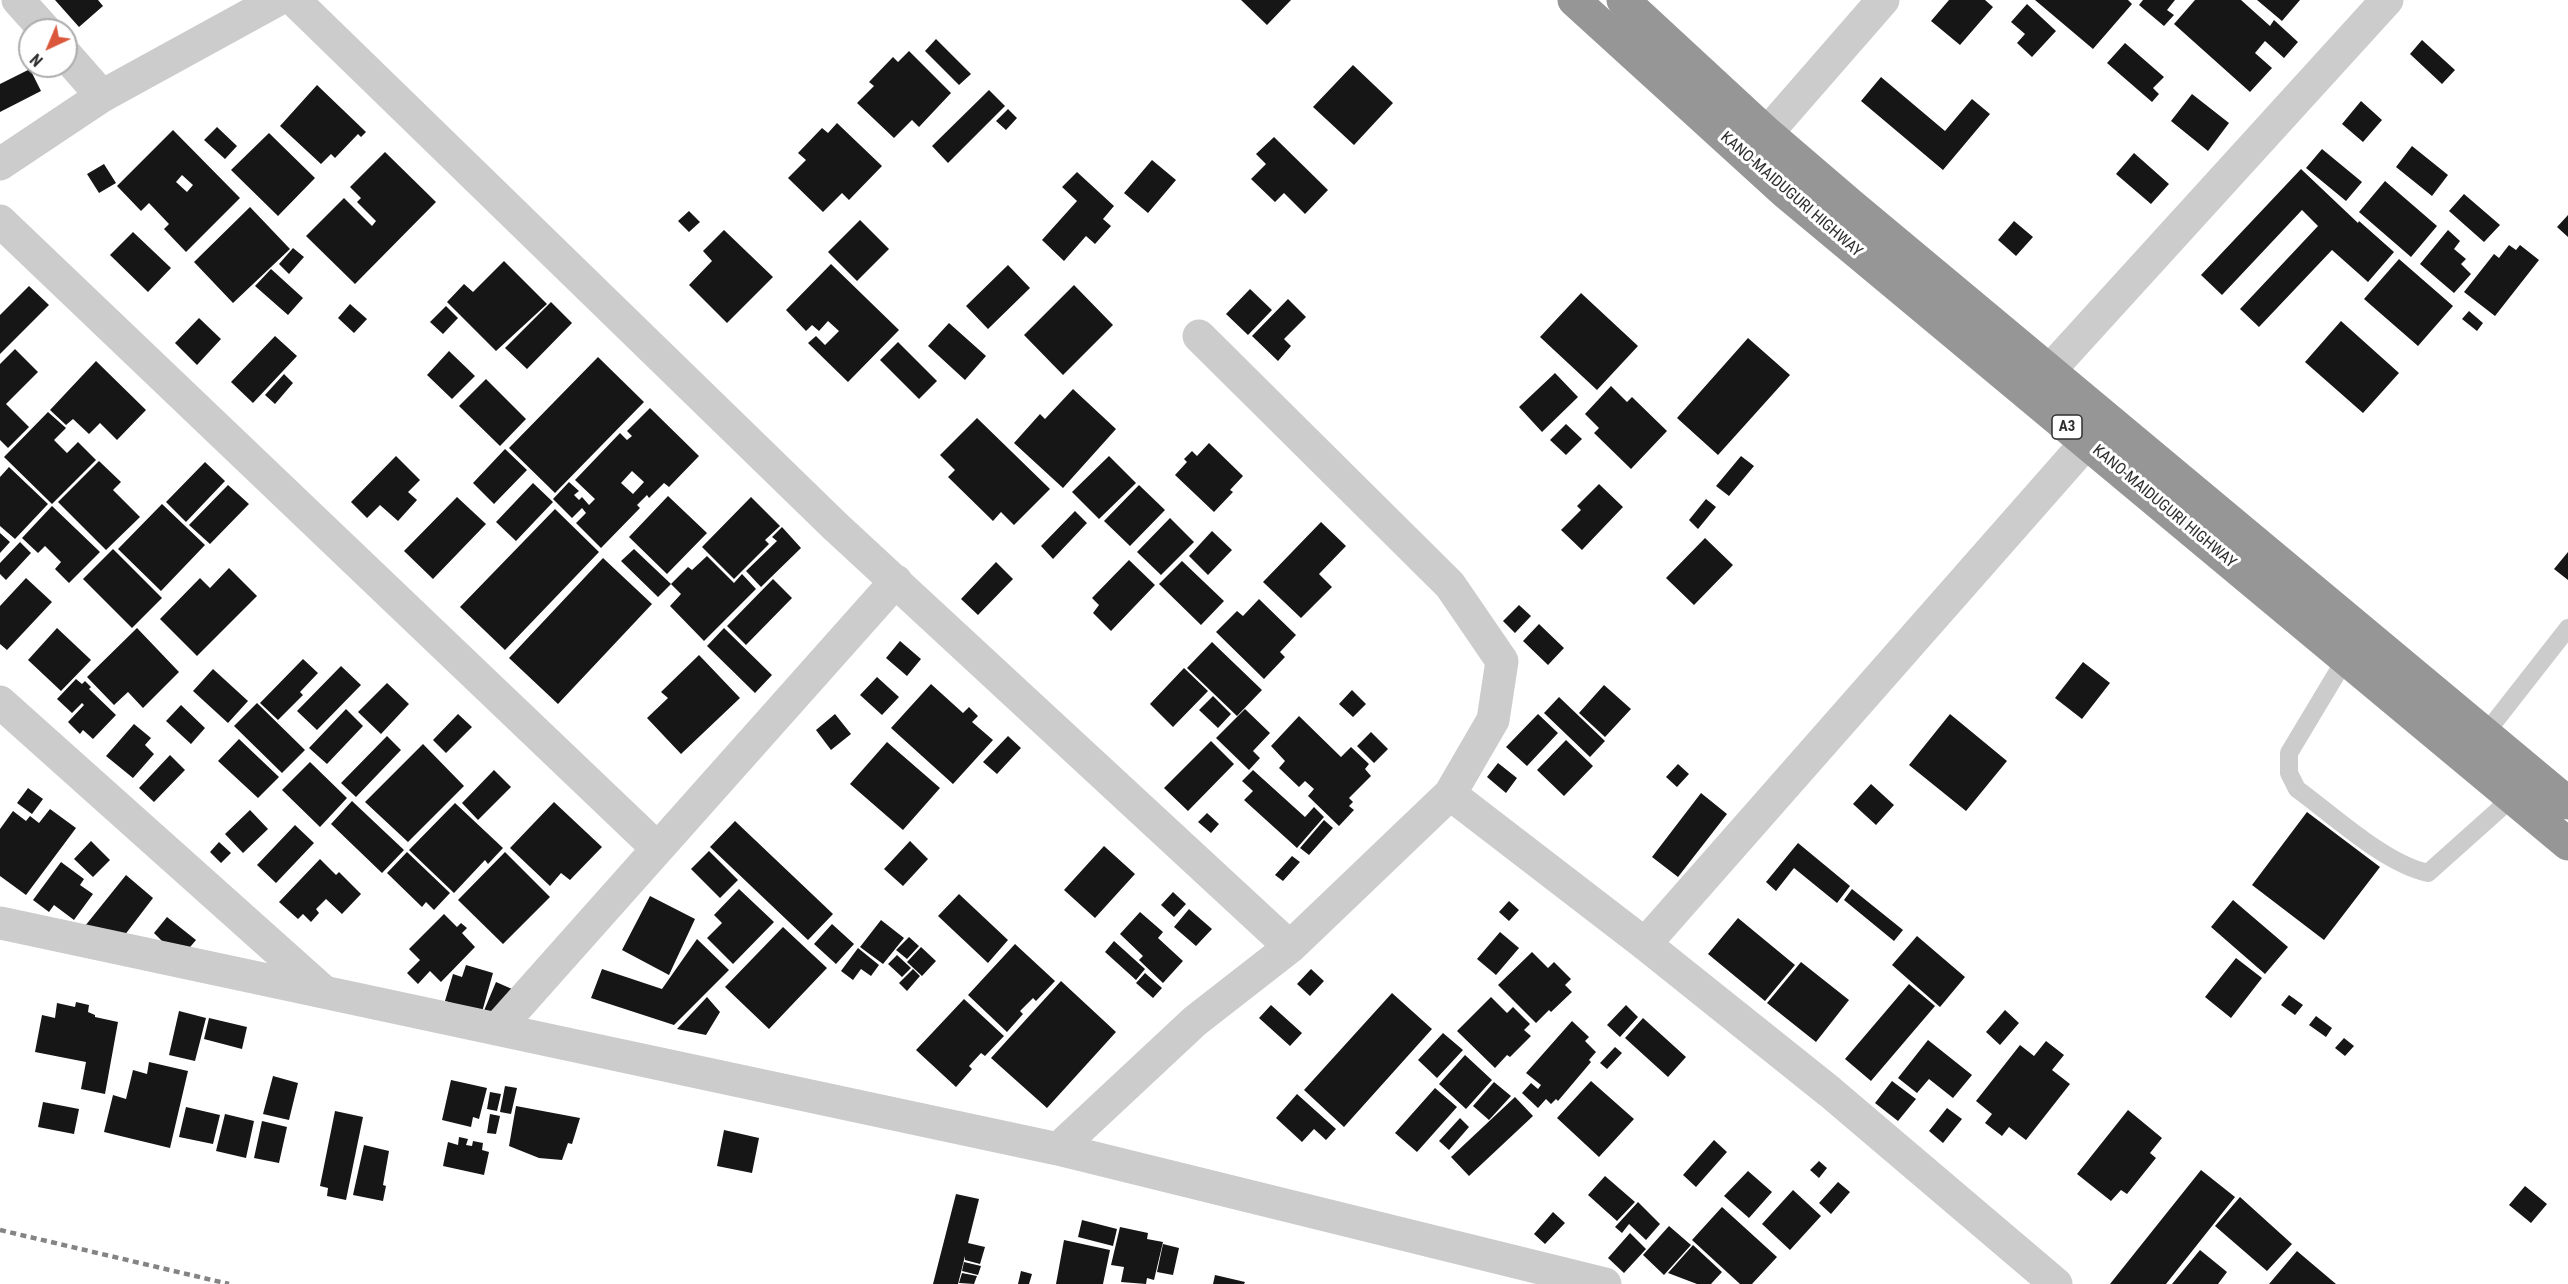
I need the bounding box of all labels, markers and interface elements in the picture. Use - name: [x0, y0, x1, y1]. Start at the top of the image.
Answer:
- north arrow: [18, 18, 78, 78]
- text: N: [26, 50, 47, 70]
- street label: KANO-MAIDUGURI HIGHWAY: [1716, 128, 1866, 262]
- road number: A3: [2052, 415, 2082, 439]
- street label: KANO-MAIDUGURI HIGHWAY: [2088, 441, 2240, 573]

